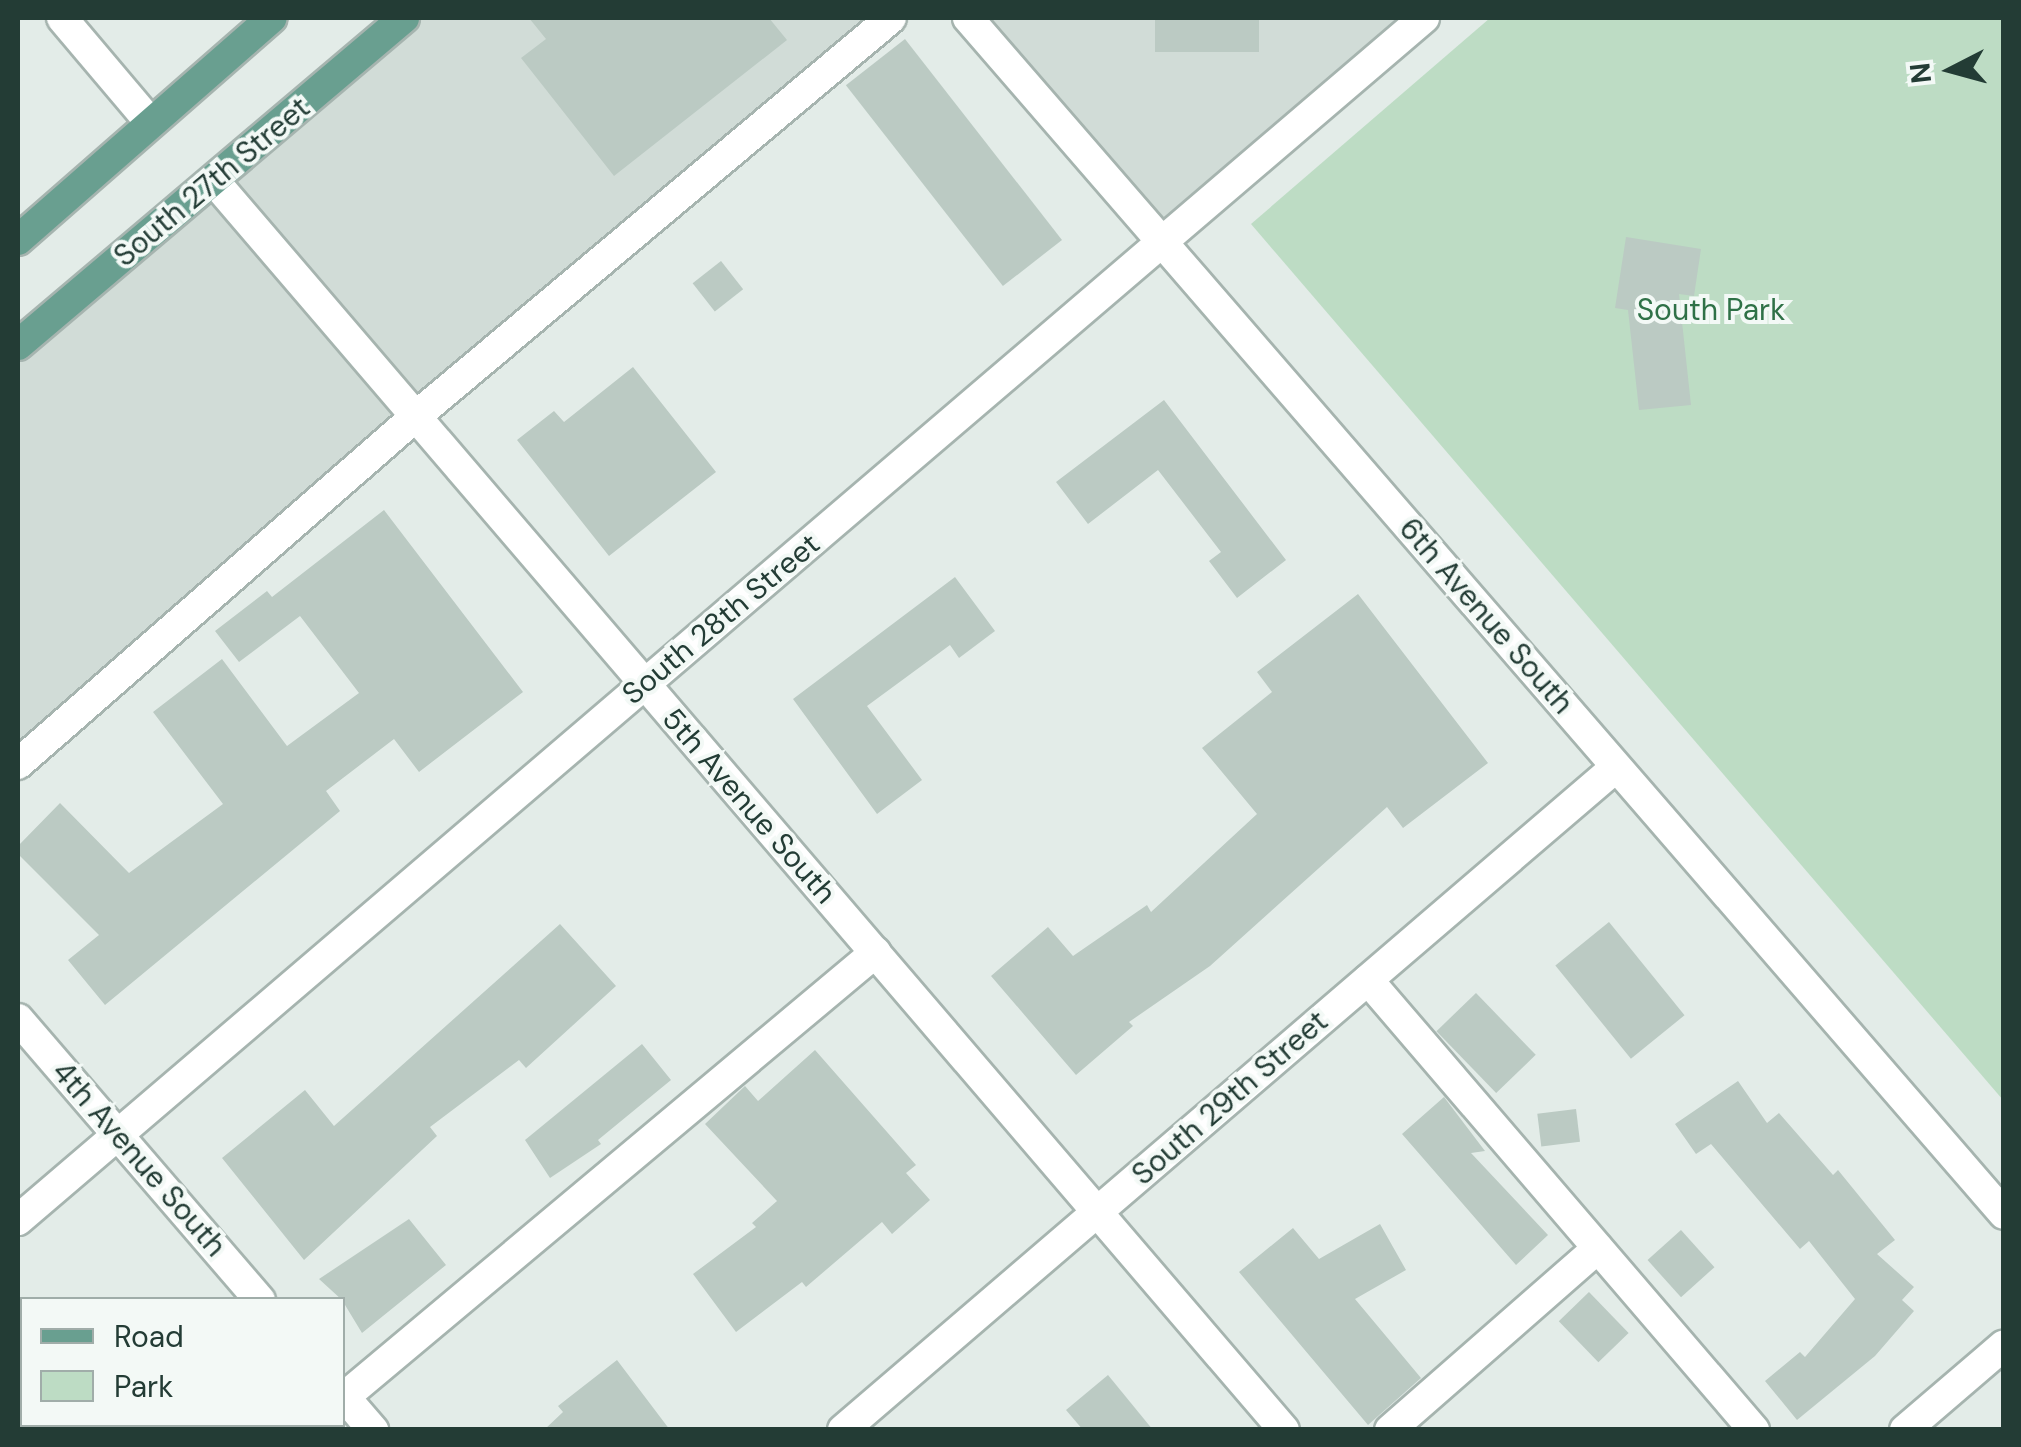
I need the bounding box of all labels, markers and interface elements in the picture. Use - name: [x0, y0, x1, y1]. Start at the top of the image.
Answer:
- north arrow: [1901, 20, 2001, 120]
- text: N: [1901, 61, 1940, 85]
- street label: South 27th Street: [107, 90, 317, 274]
- park label: South Park: [1637, 292, 1785, 328]
- street label: 6th Avenue South: [1391, 511, 1581, 721]
- street label: South 28th Street: [615, 526, 827, 712]
- street label: 5th Avenue South: [655, 701, 843, 911]
- street label: South 29th Street: [1125, 1003, 1335, 1193]
- street label: 4th Avenue South: [45, 1054, 233, 1264]
- legend: [20, 1297, 345, 1427]
- text: Road: [114, 1317, 184, 1356]
- text: Park: [114, 1367, 173, 1406]

